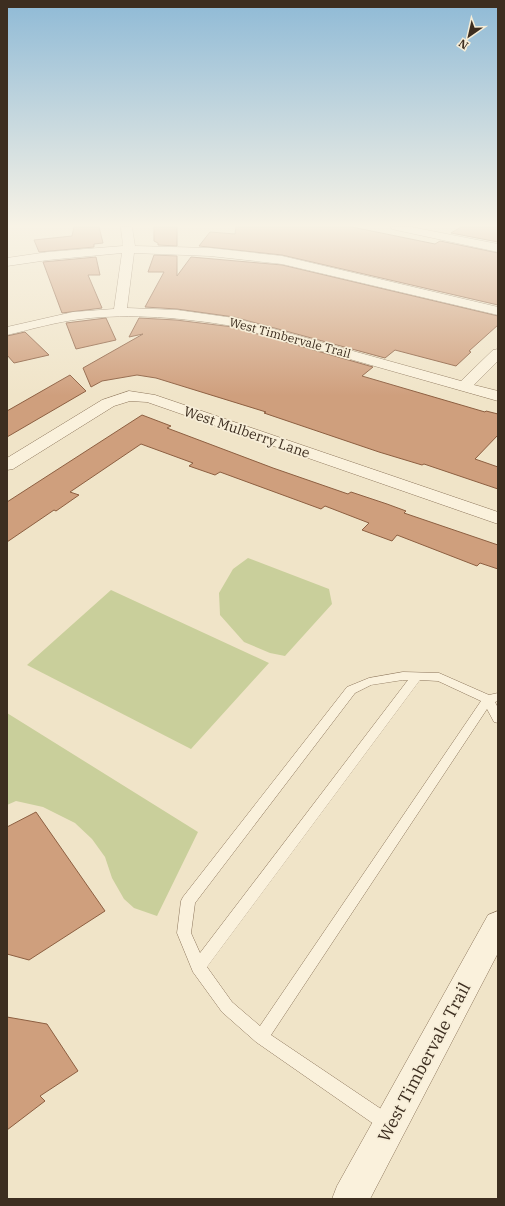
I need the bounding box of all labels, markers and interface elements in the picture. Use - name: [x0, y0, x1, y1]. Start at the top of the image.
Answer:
- north arrow: [449, 16, 489, 56]
- text: N: [456, 36, 471, 53]
- street label: West Timbervale Trail: [228, 314, 353, 361]
- street label: West Mulberry Lane: [181, 402, 313, 462]
- street label: West Timbervale Trail: [373, 978, 475, 1146]

